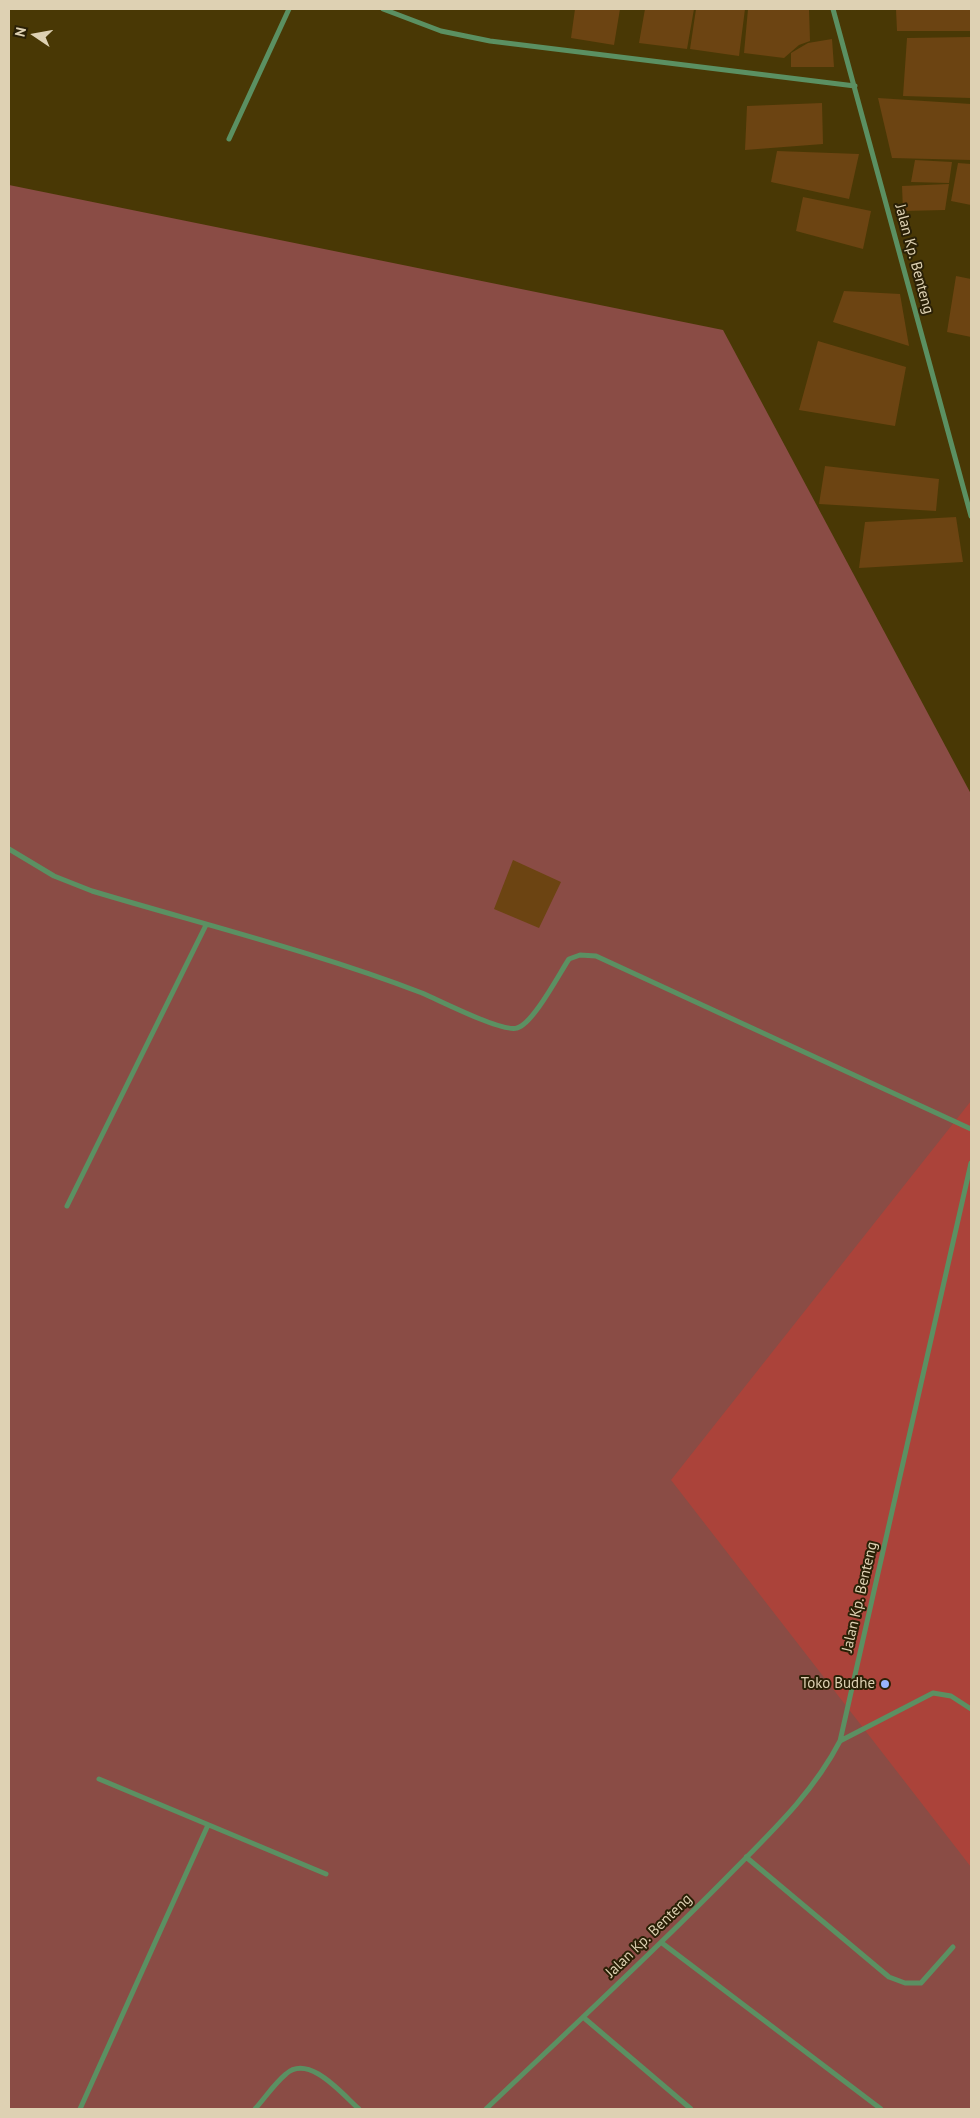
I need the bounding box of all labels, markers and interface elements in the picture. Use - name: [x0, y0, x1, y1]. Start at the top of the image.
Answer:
- north arrow: [10, 10, 60, 60]
- text: N: [11, 26, 30, 38]
- street label: Jalan Kp. Benteng: [891, 202, 937, 316]
- street label: Jalan Kp. Benteng: [839, 1540, 881, 1654]
- place label: Toko Budhe: [801, 1675, 875, 1693]
- marker: Toko Budhe: [879, 1678, 891, 1690]
- street label: Jalan Kp. Benteng: [602, 1890, 696, 1982]

